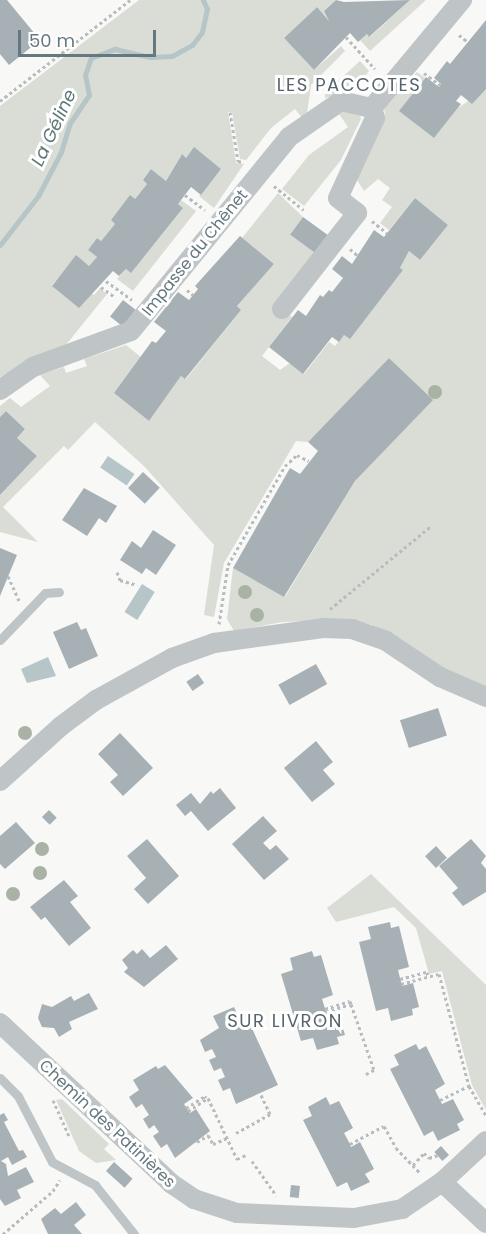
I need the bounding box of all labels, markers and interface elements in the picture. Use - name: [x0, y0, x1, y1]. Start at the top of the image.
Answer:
- scale bar: [21, 18, 159, 56]
- text: 50 m: [29, 28, 75, 53]
- district label: LES PACCOTES: [277, 74, 421, 96]
- water label: La Géline: [27, 86, 81, 170]
- street label: Impasse du Chênet: [138, 186, 252, 320]
- district label: SUR LIVRON: [227, 1010, 343, 1032]
- street label: Chemin des Patinières: [35, 1056, 179, 1192]

